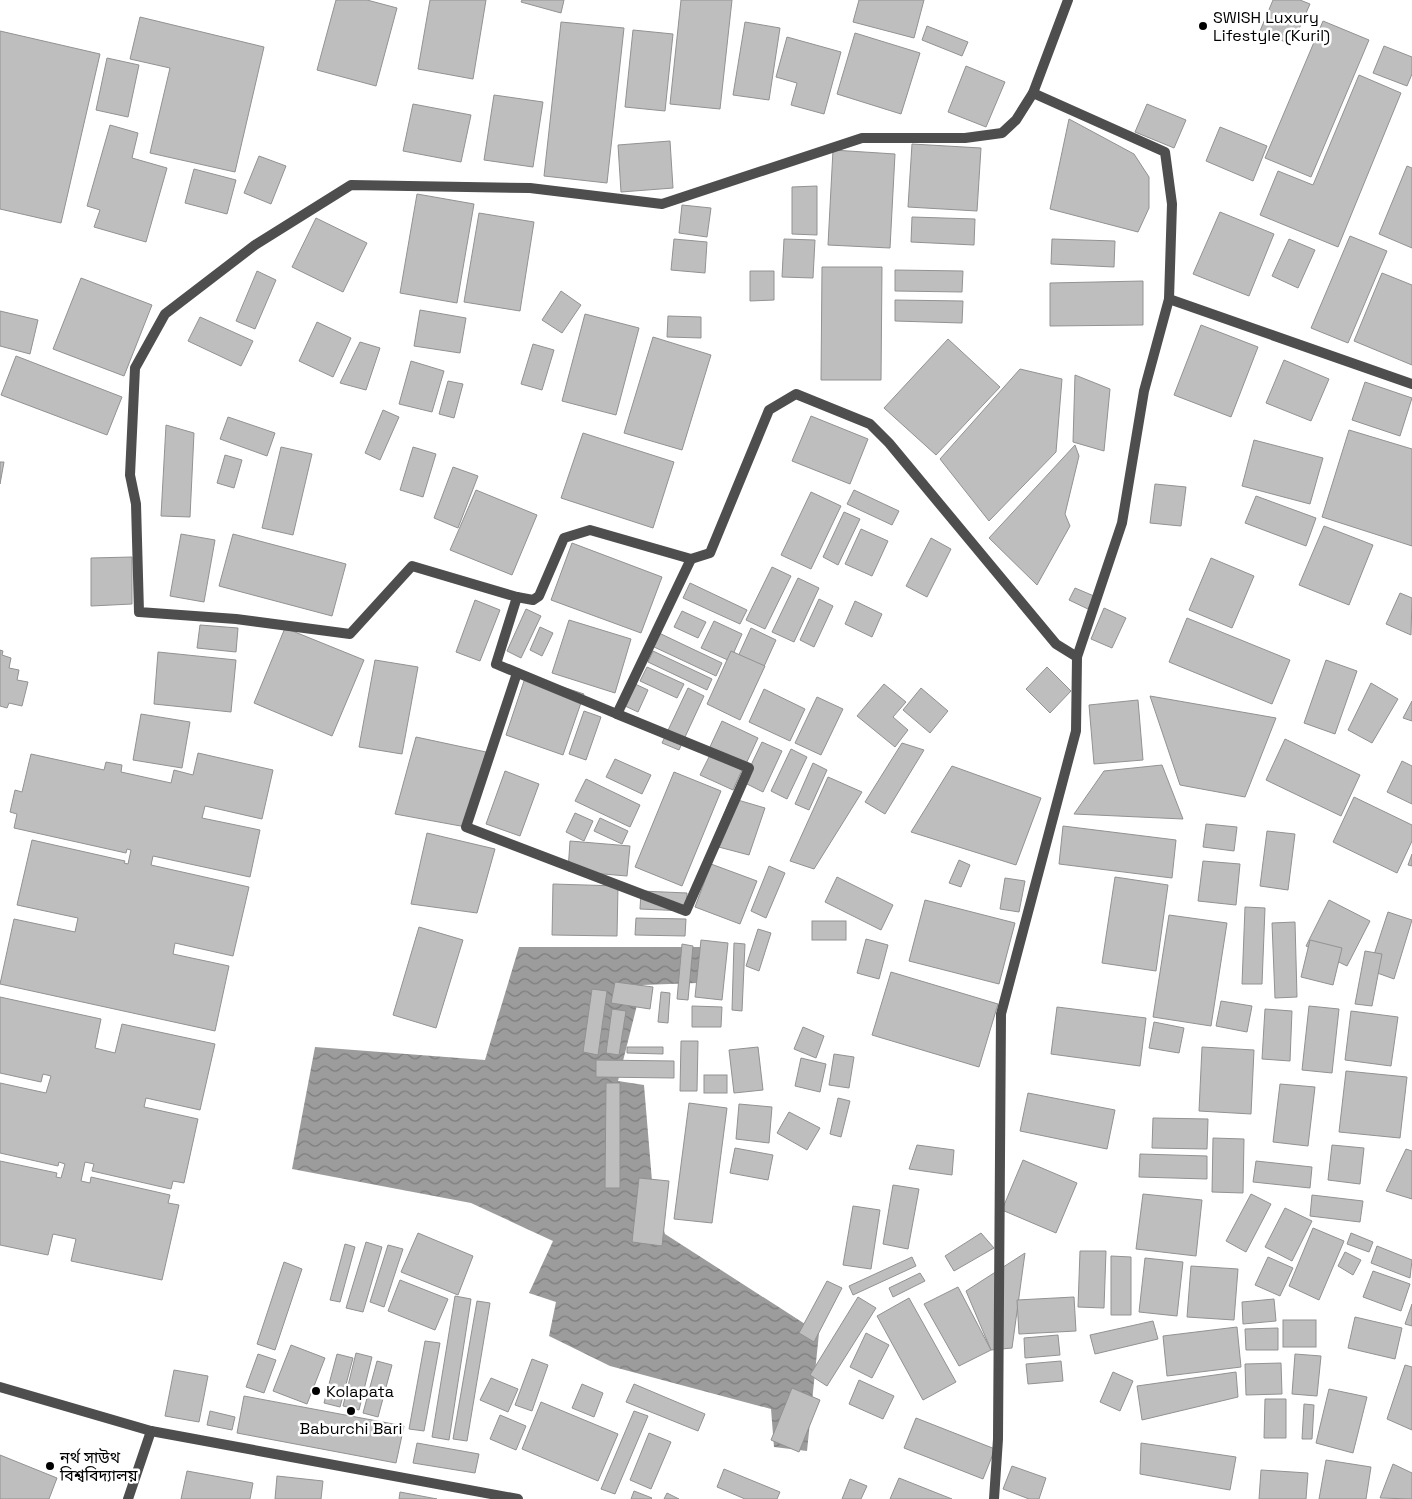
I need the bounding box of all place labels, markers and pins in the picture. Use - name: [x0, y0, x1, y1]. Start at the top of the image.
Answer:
- place label: SWISH Luxury Lifestyle (Kuril): [1213, 7, 1330, 46]
- marker: SWISH Luxury Lifestyle (Kuril): [1197, 20, 1209, 32]
- place label: Kolapata: [326, 1381, 394, 1402]
- marker: Kolapata: [310, 1385, 322, 1397]
- marker: Baburchi Bari: [345, 1405, 357, 1417]
- place label: Baburchi Bari: [300, 1418, 402, 1439]
- place label: নর্থ সাউথ বিশ্ববিদ্যালয়: [59, 1447, 139, 1486]
- marker: নর্থ সাউথ বিশ্ববিদ্যালয়: [44, 1460, 56, 1472]

